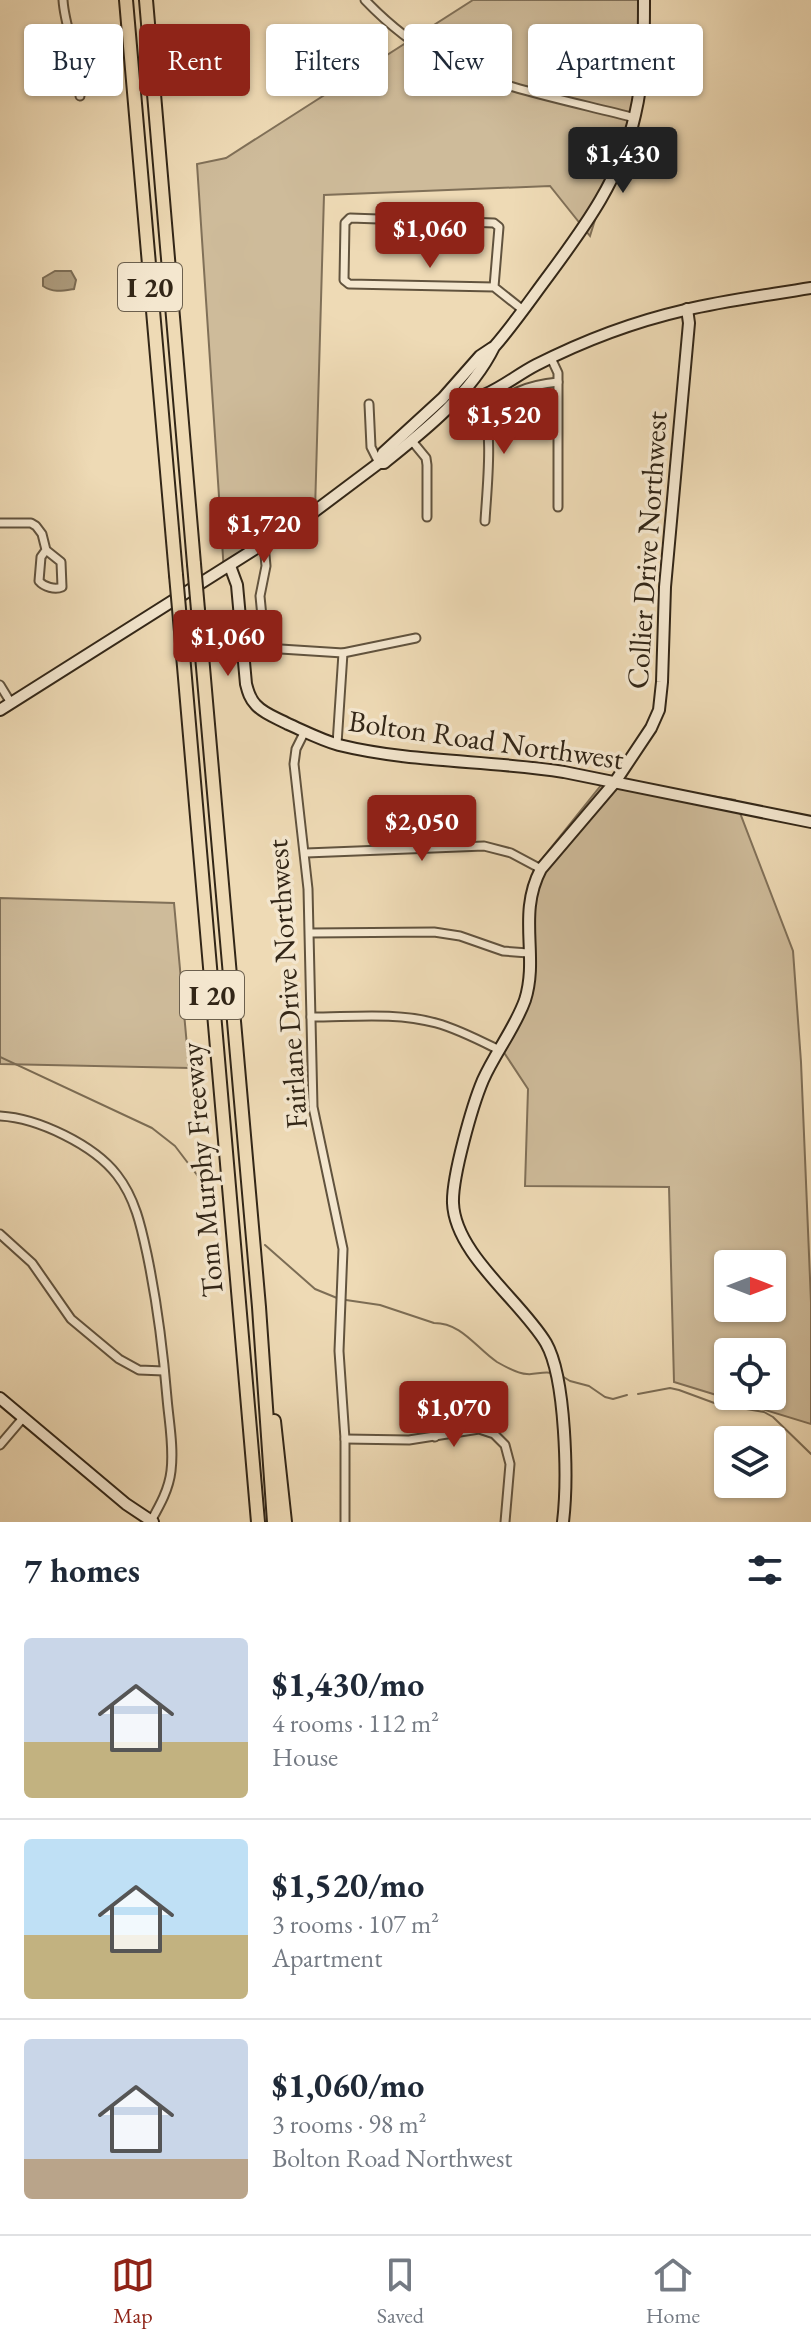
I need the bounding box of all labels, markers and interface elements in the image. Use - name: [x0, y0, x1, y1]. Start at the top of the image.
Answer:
- chip: Buy: [24, 24, 123, 96]
- chip: Rent: [139, 24, 250, 96]
- chip: Filters: [266, 24, 388, 96]
- chip: New: [404, 24, 512, 96]
- chip: Apartment: [528, 24, 703, 96]
- pin: $1,430: [558, 127, 688, 195]
- text: $1,430: [586, 136, 660, 170]
- pin: $1,060: [365, 202, 495, 270]
- text: $1,060: [393, 211, 467, 245]
- road number: I 20: [118, 263, 182, 311]
- pin: $1,520: [439, 388, 569, 456]
- text: $1,520: [467, 397, 541, 431]
- street label: Collier Drive Northwest: [617, 409, 676, 690]
- pin: $1,720: [199, 497, 329, 565]
- text: $1,720: [227, 506, 301, 540]
- pin: $1,060: [163, 610, 293, 678]
- text: $1,060: [191, 619, 265, 653]
- street label: Bolton Road Northwest: [346, 701, 627, 778]
- pin: $2,050: [357, 795, 487, 863]
- text: $2,050: [385, 804, 459, 838]
- street label: Fairlane Drive Northwest: [257, 837, 316, 1130]
- road number: I 20: [180, 971, 244, 1019]
- street label: Tom Murphy Freeway: [171, 1040, 232, 1299]
- north arrow: [714, 1250, 786, 1322]
- map controls: [714, 1250, 786, 1498]
- button: locate: [714, 1338, 786, 1410]
- pin: $1,070: [389, 1381, 519, 1449]
- text: $1,070: [417, 1390, 491, 1424]
- button: layers: [714, 1426, 786, 1498]
- text: 7 homes: [24, 1548, 140, 1592]
- icon: filters: [743, 1548, 787, 1592]
- text: $1,430/mo: [272, 1662, 424, 1706]
- icon: home: [88, 1670, 184, 1766]
- text: 4 rooms · 112 m²: [272, 1706, 439, 1740]
- text: House: [272, 1740, 338, 1774]
- text: $1,520/mo: [272, 1863, 424, 1907]
- icon: home: [88, 1871, 184, 1967]
- text: 3 rooms · 107 m²: [272, 1907, 439, 1941]
- text: Apartment: [272, 1941, 382, 1975]
- text: $1,060/mo: [272, 2063, 424, 2107]
- icon: home: [88, 2071, 184, 2167]
- text: 3 rooms · 98 m²: [272, 2107, 427, 2141]
- text: Bolton Road Northwest: [272, 2141, 512, 2175]
- tab: Map: [111, 2253, 155, 2330]
- tab: Saved: [377, 2253, 424, 2330]
- tab: Home: [646, 2253, 700, 2330]

